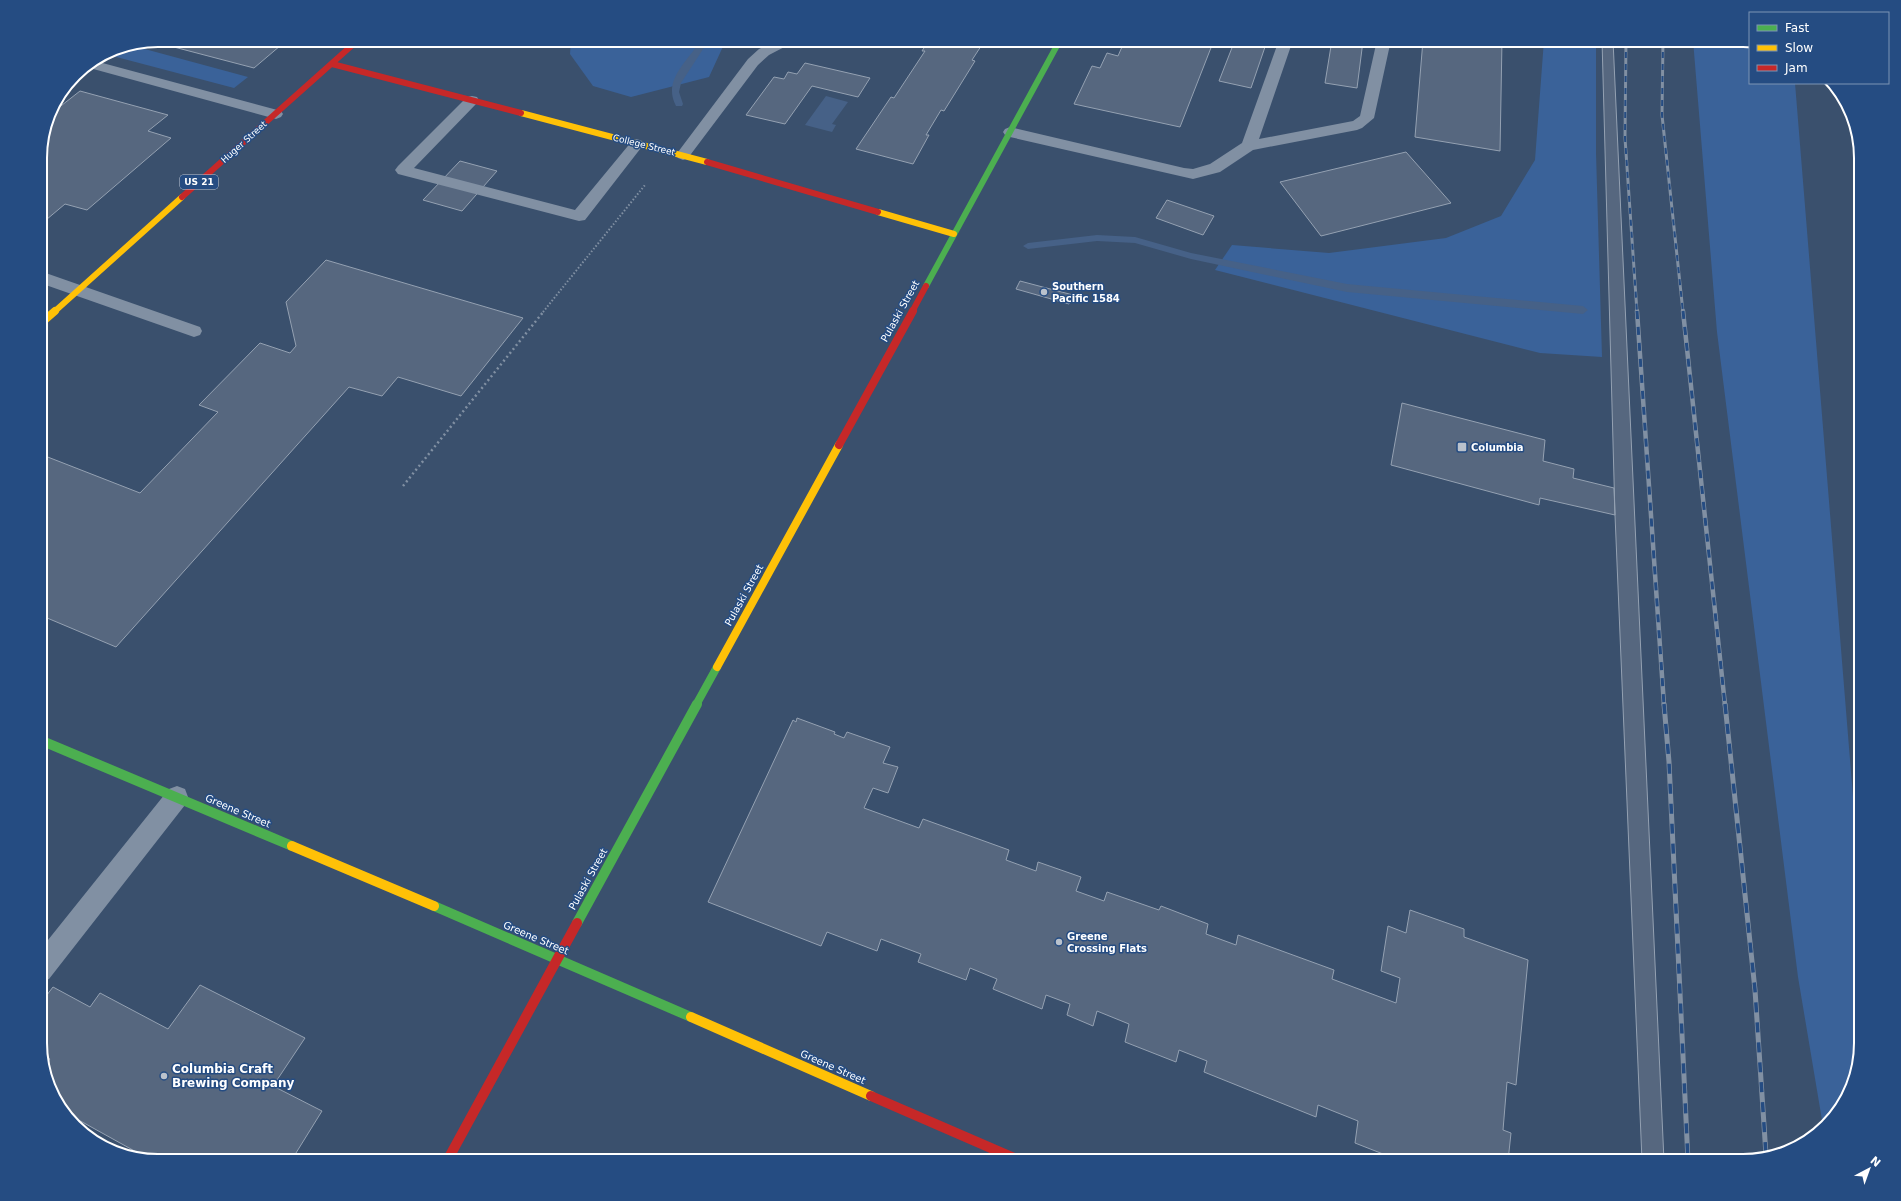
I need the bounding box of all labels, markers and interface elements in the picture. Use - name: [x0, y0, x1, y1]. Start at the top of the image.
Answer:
- legend: [1749, 12, 1889, 84]
- text: Fast: [1785, 21, 1809, 35]
- text: Slow: [1785, 41, 1813, 55]
- text: Jam: [1784, 61, 1808, 75]
- street label: Huger Street: [219, 119, 269, 165]
- street label: College Street: [612, 132, 677, 158]
- road number: US 21: [180, 175, 218, 189]
- street label: Pulaski Street: [879, 278, 921, 344]
- place label: Southern Pacific 1584: [1052, 281, 1120, 304]
- marker: Southern Pacific 1584: [1039, 287, 1049, 297]
- marker: Columbia: [1456, 441, 1468, 453]
- place label: Columbia: [1471, 442, 1524, 453]
- street label: Pulaski Street: [723, 562, 765, 628]
- street label: Greene Street: [204, 792, 272, 830]
- street label: Pulaski Street: [567, 846, 609, 912]
- street label: Greene Street: [502, 919, 570, 957]
- place label: Greene Crossing Flats: [1067, 931, 1147, 954]
- marker: Greene Crossing Flats: [1054, 937, 1064, 947]
- street label: Greene Street: [799, 1048, 867, 1086]
- place label: Columbia Craft Brewing Company: [172, 1062, 294, 1090]
- marker: Columbia Craft Brewing Company: [159, 1071, 169, 1081]
- north arrow: [1849, 1149, 1889, 1189]
- text: N: [1867, 1154, 1883, 1170]

